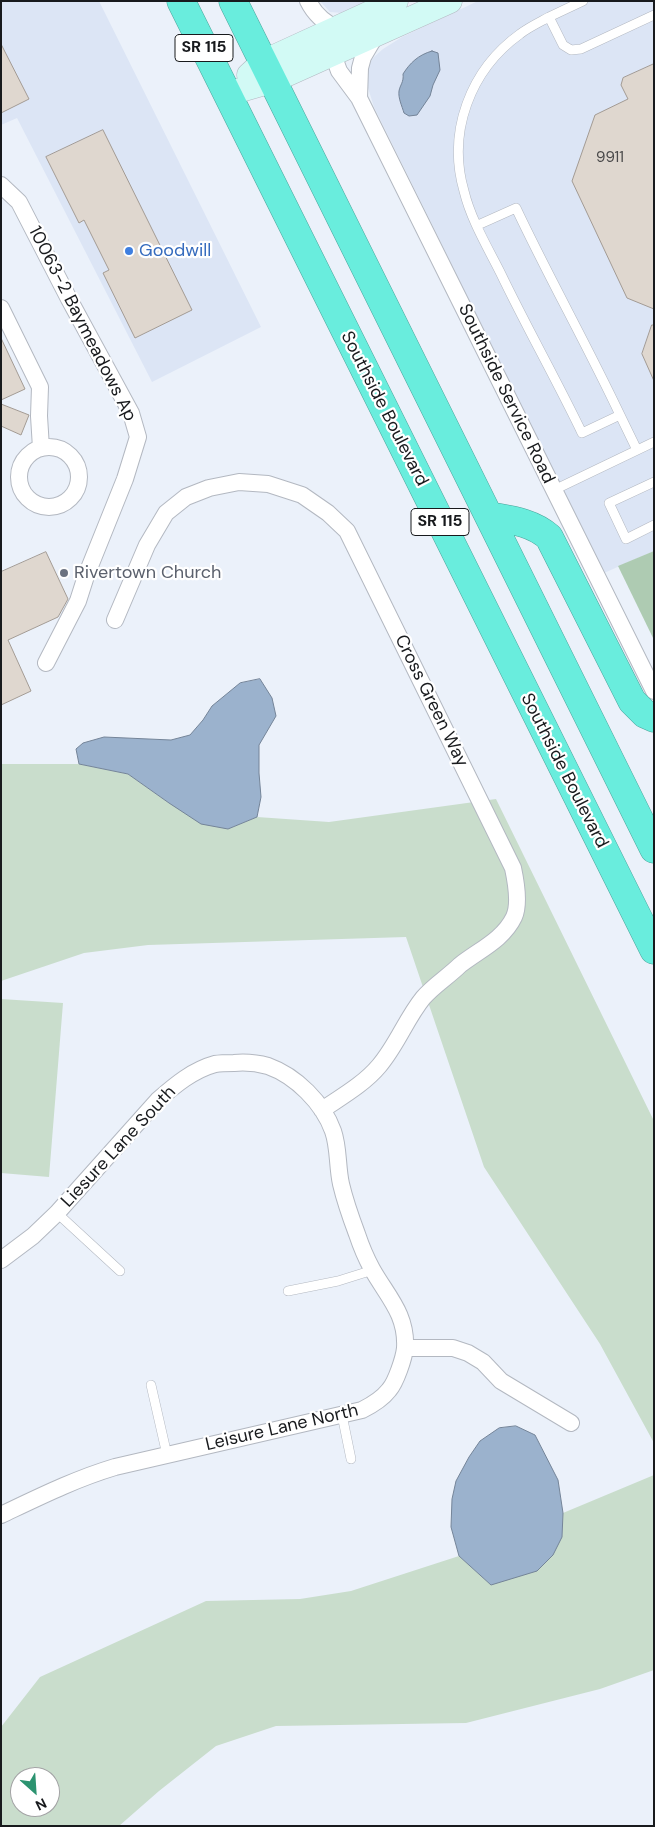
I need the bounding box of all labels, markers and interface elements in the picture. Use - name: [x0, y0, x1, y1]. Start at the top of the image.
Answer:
- road number: SR 115: [175, 34, 233, 62]
- house number: 9911: [596, 149, 624, 167]
- street label: 10063-2 Baymeadows Ap: [23, 223, 141, 425]
- place label: Goodwill: [139, 240, 211, 262]
- marker: Goodwill: [123, 245, 135, 257]
- street label: Southside Service Road: [453, 301, 559, 487]
- street label: Southside Boulevard: [336, 328, 432, 490]
- road number: SR 115: [411, 508, 469, 536]
- place label: Rivertown Church: [74, 562, 221, 584]
- marker: Rivertown Church: [58, 567, 70, 579]
- street label: Cross Green Way: [390, 631, 472, 771]
- street label: Southside Boulevard: [516, 690, 612, 852]
- street label: Liesure Lane South: [57, 1082, 181, 1212]
- street label: Leisure Lane North: [204, 1400, 360, 1456]
- north arrow: [10, 1767, 60, 1817]
- text: N: [33, 1794, 50, 1815]

